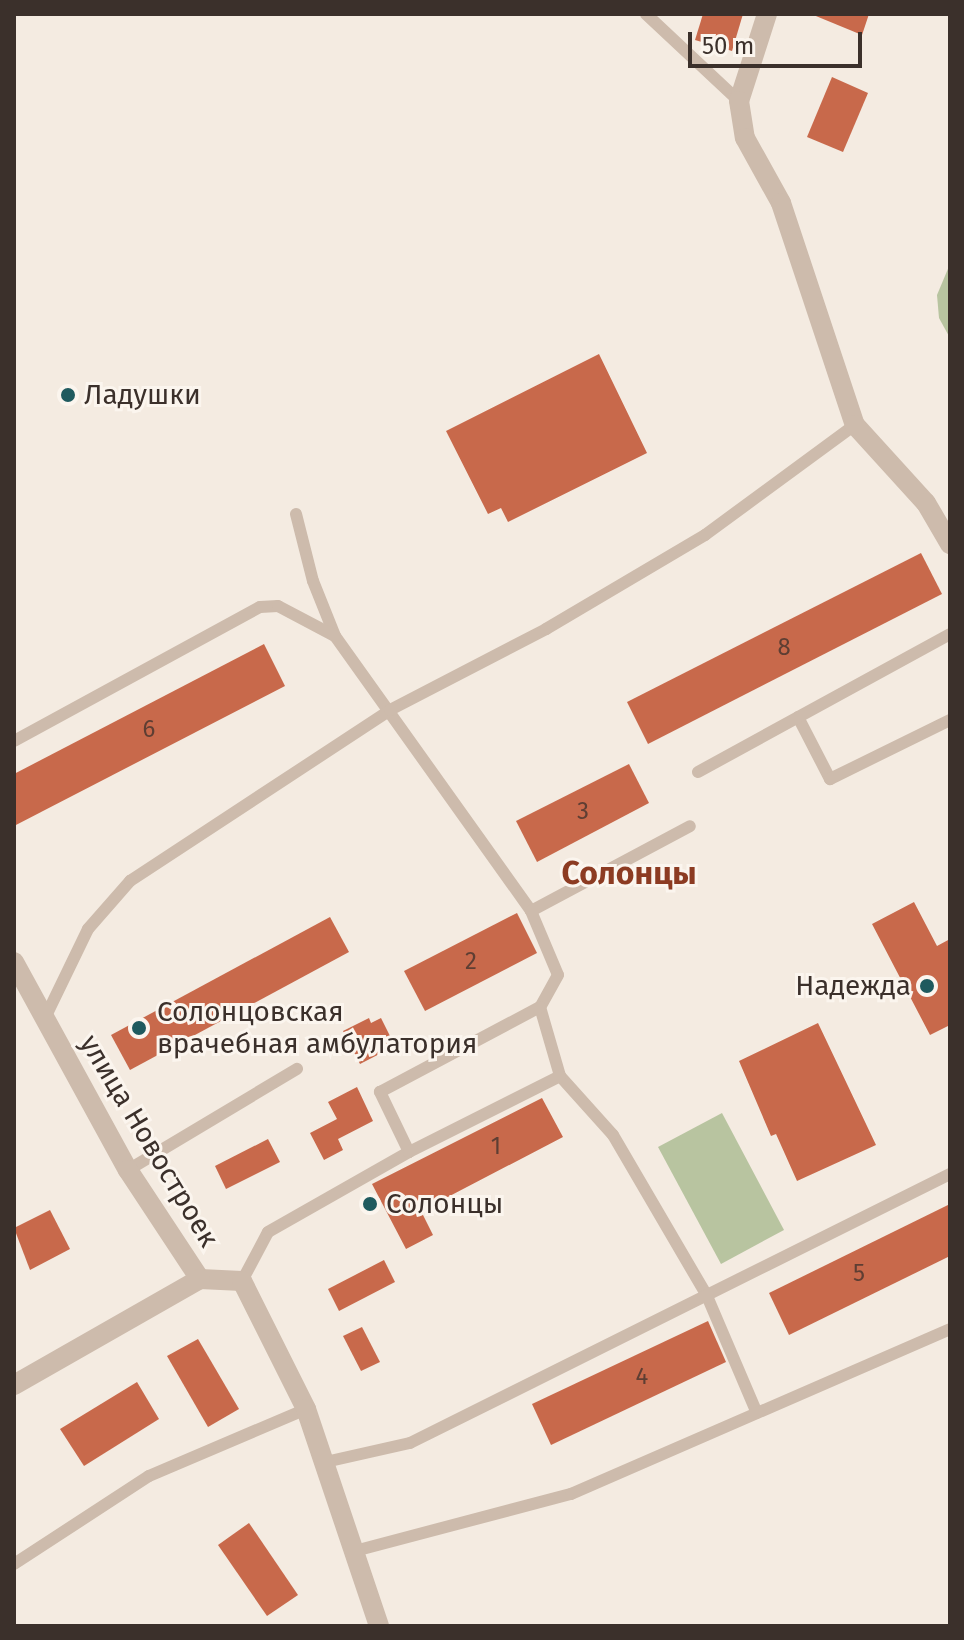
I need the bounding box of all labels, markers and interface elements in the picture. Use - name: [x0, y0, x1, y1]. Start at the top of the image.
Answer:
- scale bar: [692, 16, 866, 66]
- text: 50 m: [702, 32, 754, 60]
- place label: Ладушки: [84, 378, 201, 412]
- marker: Ладушки: [59, 386, 77, 404]
- house number: 8: [777, 634, 791, 662]
- house number: 6: [143, 716, 155, 744]
- house number: 3: [577, 798, 589, 826]
- district label: Солонцы: [561, 854, 697, 892]
- house number: 2: [465, 948, 477, 976]
- place label: Надежда: [795, 969, 911, 1003]
- marker: Надежда: [918, 977, 936, 995]
- place label: Солонцовская врачебная амбулатория: [157, 995, 478, 1061]
- marker: Солонцовская врачебная амбулатория: [128, 1017, 150, 1039]
- street label: улица Новостроек: [72, 1029, 226, 1253]
- house number: 1: [491, 1133, 501, 1161]
- place label: Солонцы: [386, 1187, 503, 1221]
- marker: Солонцы: [361, 1195, 379, 1213]
- house number: 5: [853, 1260, 865, 1288]
- house number: 4: [636, 1363, 648, 1391]

